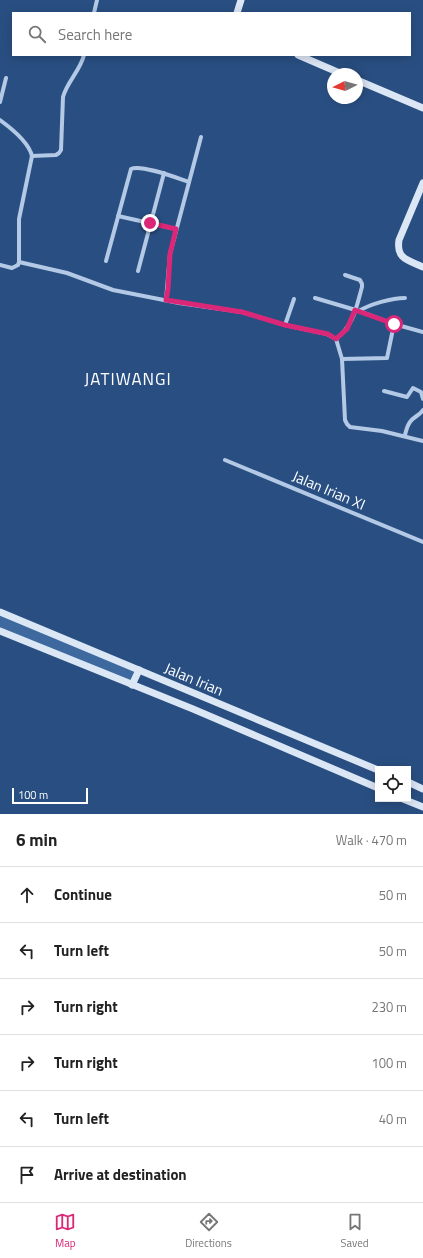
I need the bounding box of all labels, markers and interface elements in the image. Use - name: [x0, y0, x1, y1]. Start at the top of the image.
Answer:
- search box: [12, 12, 411, 56]
- icon: search: [26, 23, 48, 45]
- text: Search here: [58, 23, 132, 46]
- north arrow: [327, 68, 363, 104]
- route end: [141, 214, 159, 232]
- route start: [385, 315, 403, 333]
- district label: JATIWANGI: [84, 366, 172, 392]
- street label: Jalan Irian XI: [289, 464, 369, 516]
- street label: Jalan Irian: [161, 656, 227, 702]
- map controls: [375, 766, 411, 802]
- button: locate: [375, 766, 411, 802]
- scale bar: [12, 786, 88, 805]
- text: 100 m: [18, 787, 48, 803]
- text: 6 min: [16, 827, 57, 853]
- text: Walk · 470 m: [336, 830, 407, 850]
- text: Continue: [54, 883, 112, 906]
- icon: ahead: [16, 884, 38, 906]
- text: 50 m: [379, 885, 407, 905]
- text: Turn left: [54, 939, 109, 962]
- icon: left: [16, 940, 38, 962]
- text: 50 m: [379, 941, 407, 961]
- text: Turn right: [54, 995, 118, 1018]
- icon: right: [16, 996, 38, 1018]
- text: 230 m: [371, 997, 407, 1017]
- text: Turn right: [54, 1051, 118, 1074]
- icon: right: [16, 1052, 38, 1074]
- text: 100 m: [371, 1053, 407, 1073]
- text: Turn left: [54, 1107, 109, 1130]
- icon: left: [16, 1108, 38, 1130]
- text: 40 m: [379, 1109, 407, 1129]
- text: Arrive at destination: [54, 1163, 187, 1186]
- icon: arrive: [16, 1164, 38, 1186]
- tab: Map: [54, 1211, 76, 1251]
- tab: Directions: [185, 1211, 232, 1251]
- tab: Saved: [341, 1211, 369, 1251]

